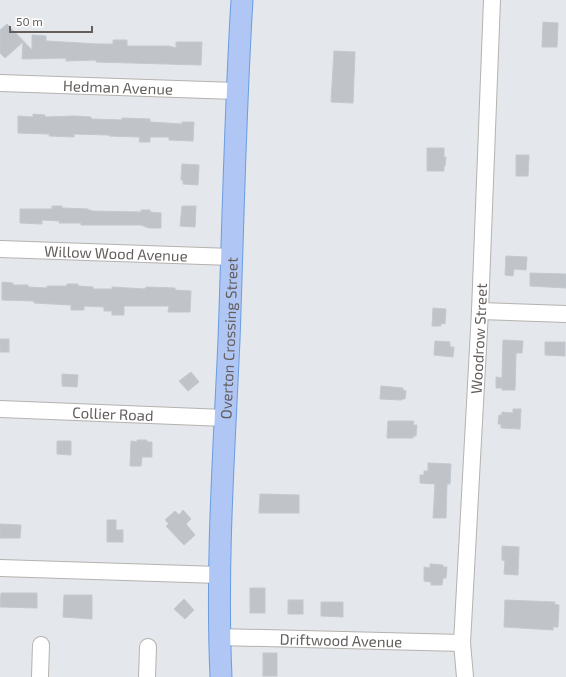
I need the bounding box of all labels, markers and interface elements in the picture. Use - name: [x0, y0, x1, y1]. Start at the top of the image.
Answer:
- scale bar: [10, 8, 92, 34]
- text: 50 m: [16, 14, 43, 28]
- street label: Hedman Avenue: [63, 76, 173, 98]
- street label: Willow Wood Avenue: [44, 242, 188, 264]
- street label: Overton Crossing Street: [216, 257, 241, 420]
- street label: Woodrow Street: [467, 282, 490, 395]
- street label: Collier Road: [72, 403, 154, 424]
- street label: Driftwood Avenue: [280, 630, 402, 651]

